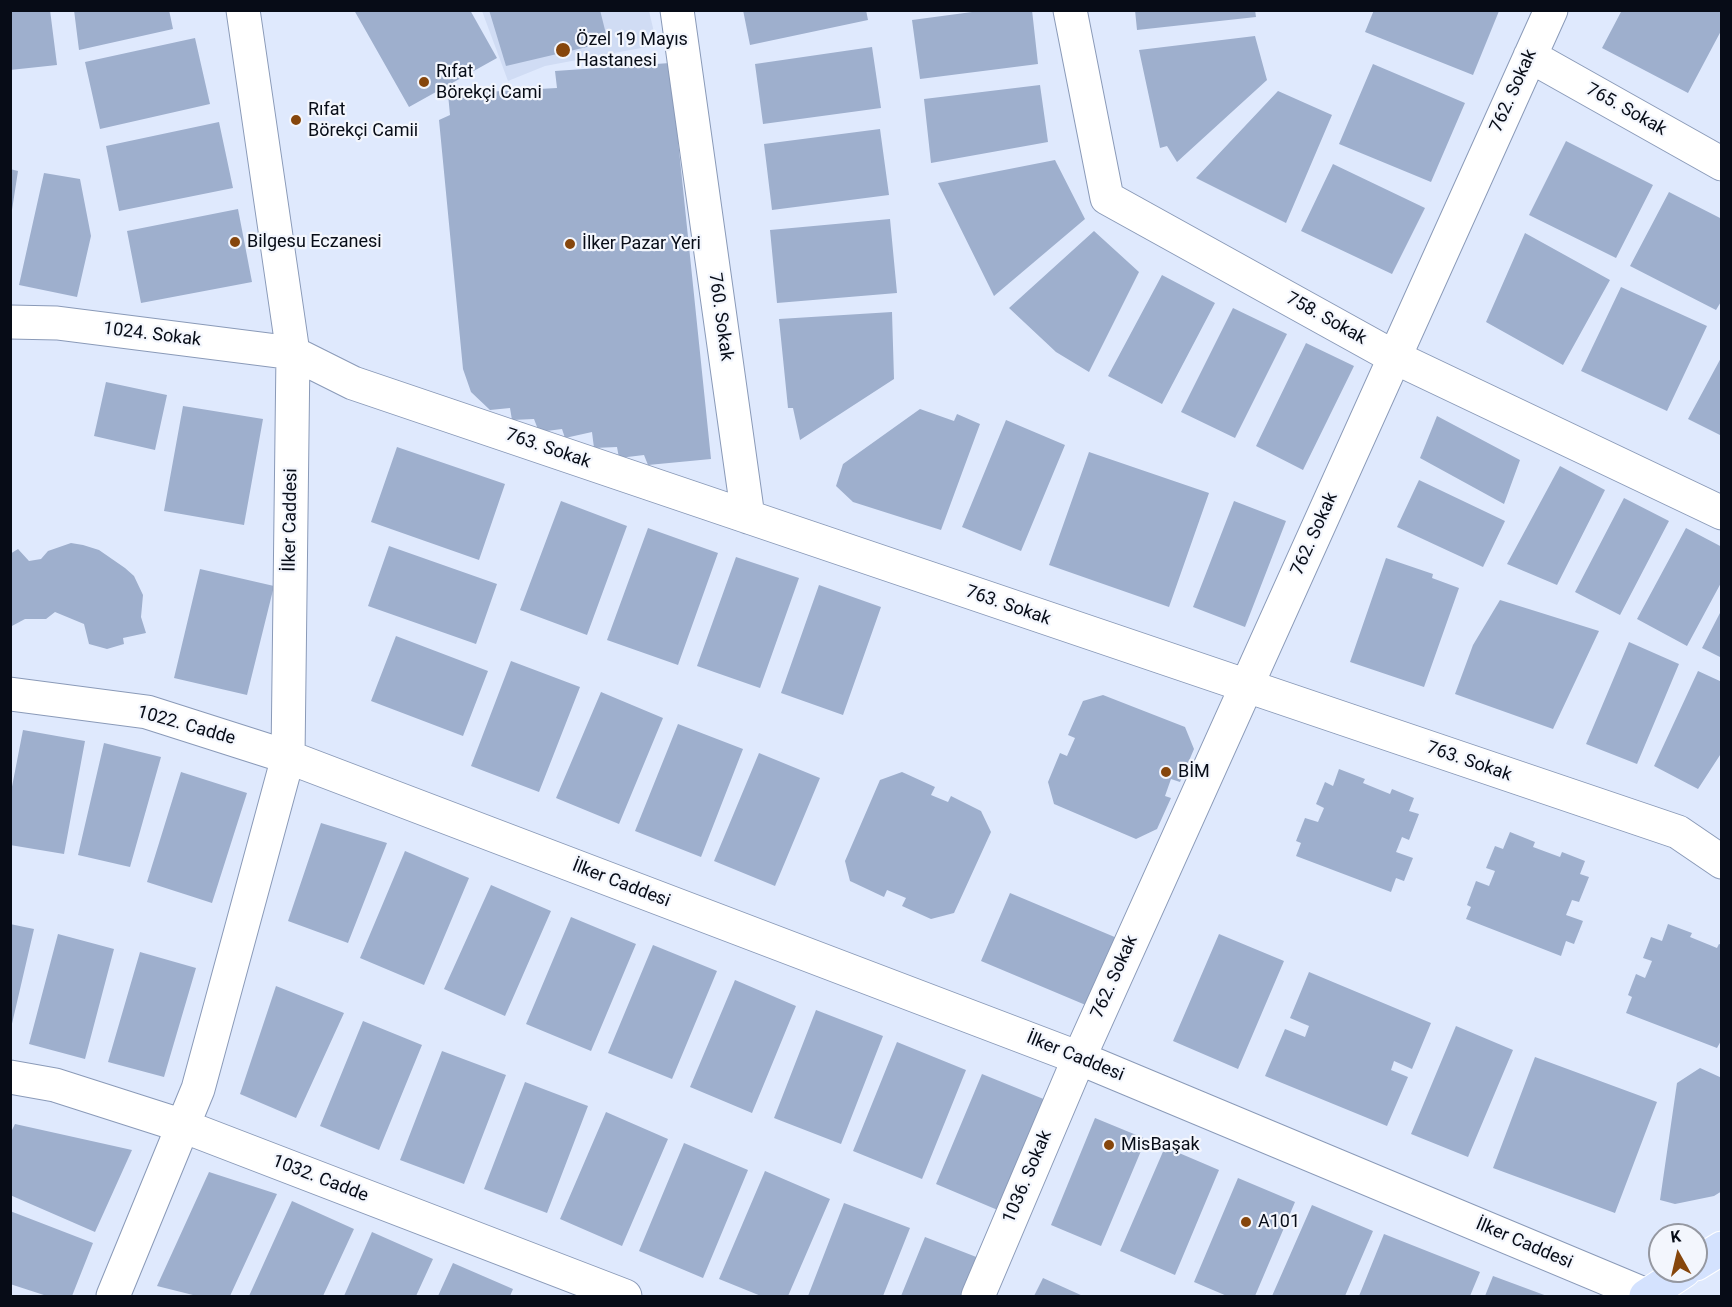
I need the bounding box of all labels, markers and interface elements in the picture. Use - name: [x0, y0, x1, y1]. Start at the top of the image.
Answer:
- place label: Özel 19 Mayıs Hastanesi: [576, 29, 688, 72]
- marker: Özel 19 Mayıs Hastanesi: [554, 41, 572, 59]
- street label: 762. Sokak: [1486, 46, 1542, 136]
- place label: Rıfat Börekçi Cami: [436, 61, 542, 104]
- marker: Rıfat Börekçi Cami: [417, 75, 431, 89]
- street label: 765. Sokak: [1582, 79, 1670, 141]
- place label: Rıfat Börekçi Camii: [308, 99, 418, 142]
- marker: Rıfat Börekçi Camii: [289, 113, 303, 127]
- place label: Bilgesu Eczanesi: [247, 231, 382, 253]
- place label: İlker Pazar Yeri: [582, 233, 701, 255]
- marker: Bilgesu Eczanesi: [228, 235, 242, 249]
- marker: İlker Pazar Yeri: [563, 237, 577, 251]
- street label: 760. Sokak: [703, 272, 737, 362]
- street label: 758. Sokak: [1282, 288, 1370, 350]
- street label: 1024. Sokak: [102, 318, 202, 352]
- street label: 763. Sokak: [503, 424, 593, 474]
- street label: İlker Caddesi: [279, 468, 303, 572]
- street label: 762. Sokak: [1287, 489, 1343, 579]
- street label: 763. Sokak: [963, 581, 1053, 631]
- street label: 1022. Cadde: [134, 702, 238, 750]
- street label: 763. Sokak: [1424, 737, 1514, 787]
- place label: BİM: [1178, 761, 1210, 783]
- marker: BİM: [1159, 765, 1173, 779]
- street label: İlker Caddesi: [569, 855, 673, 913]
- street label: 762. Sokak: [1087, 932, 1143, 1022]
- street label: İlker Caddesi: [1023, 1028, 1127, 1086]
- street label: 1036. Sokak: [999, 1127, 1057, 1227]
- place label: MisBaşak: [1121, 1134, 1200, 1156]
- marker: MisBaşak: [1102, 1138, 1116, 1152]
- street label: 1032. Cadde: [269, 1151, 371, 1207]
- place label: A101: [1258, 1211, 1300, 1233]
- street label: İlker Caddesi: [1472, 1214, 1576, 1274]
- marker: A101: [1239, 1215, 1253, 1229]
- north arrow: [1648, 1223, 1708, 1283]
- text: K: [1669, 1227, 1682, 1247]

